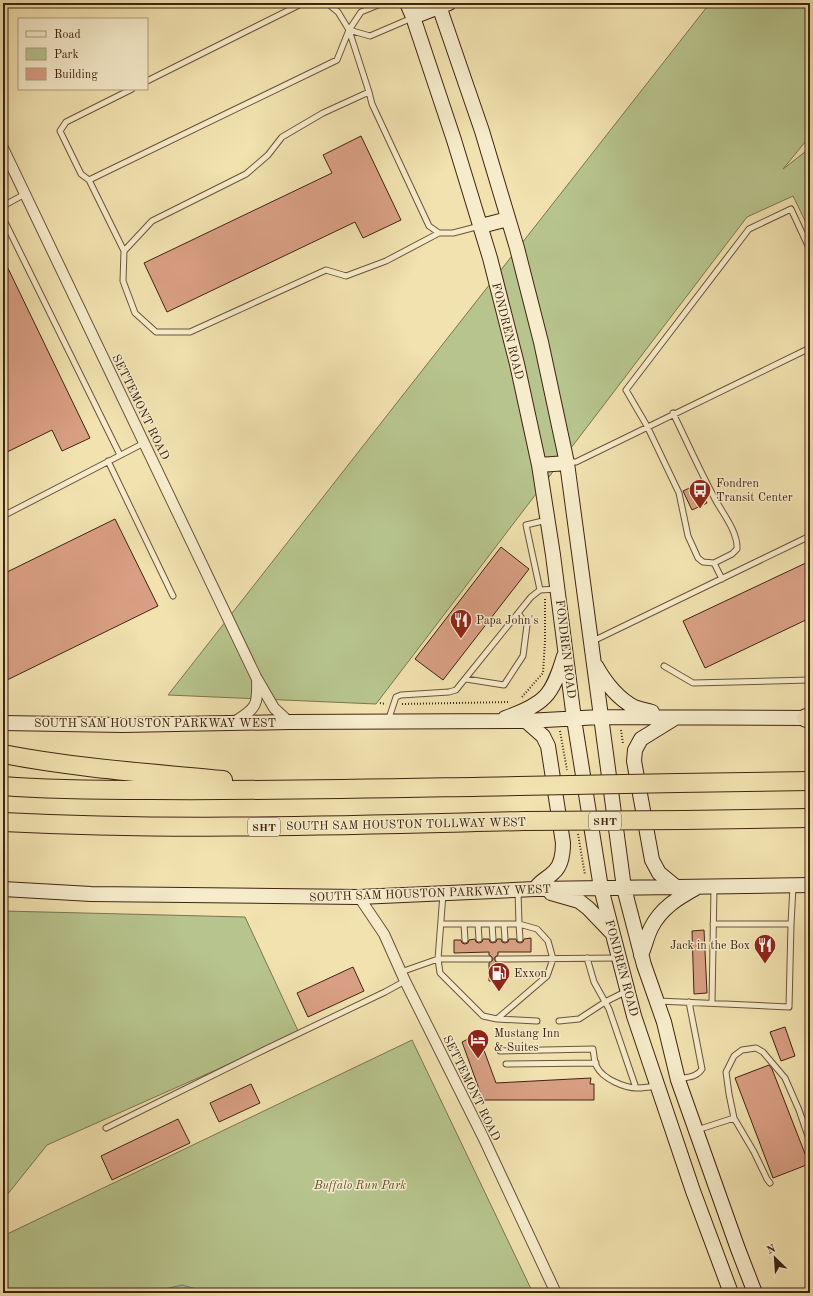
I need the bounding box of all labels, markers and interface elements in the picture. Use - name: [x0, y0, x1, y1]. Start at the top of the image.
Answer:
- legend: [18, 18, 148, 90]
- text: Road: [54, 29, 81, 41]
- text: Park: [54, 49, 79, 61]
- text: Building: [54, 69, 98, 81]
- street label: FONDREN ROAD: [489, 282, 525, 381]
- street label: SETTEMONT ROAD: [109, 353, 171, 462]
- bus stop icon: Fondren Transit Center: [687, 477, 713, 510]
- place label: Fondren Transit Center: [716, 478, 793, 504]
- street label: FONDREN ROAD: [553, 599, 577, 699]
- restaurant icon: Papa John's: [448, 607, 474, 640]
- place label: Papa John's: [476, 615, 539, 627]
- street label: SOUTH SAM HOUSTON PARKWAY WEST: [34, 718, 276, 730]
- road number: SHT: [589, 812, 621, 830]
- street label: SOUTH SAM HOUSTON TOLLWAY WEST: [286, 817, 526, 833]
- road number: SHT: [248, 818, 280, 836]
- street label: SOUTH SAM HOUSTON PARKWAY WEST: [309, 884, 551, 904]
- street label: FONDREN ROAD: [602, 919, 640, 1018]
- restaurant icon: Jack in the Box: [752, 932, 778, 965]
- place label: Jack in the Box: [670, 940, 750, 952]
- fuel station icon: Exxon: [486, 960, 512, 993]
- place label: Exxon: [514, 968, 547, 980]
- hotel icon: Mustang Inn & Suites: [465, 1027, 491, 1060]
- place label: Mustang Inn & Suites: [494, 1028, 560, 1054]
- street label: SETTEMONT ROAD: [440, 1034, 502, 1143]
- park label: Buffalo Run Park: [313, 1180, 406, 1192]
- north arrow: [755, 1238, 795, 1278]
- text: N: [765, 1243, 778, 1257]

